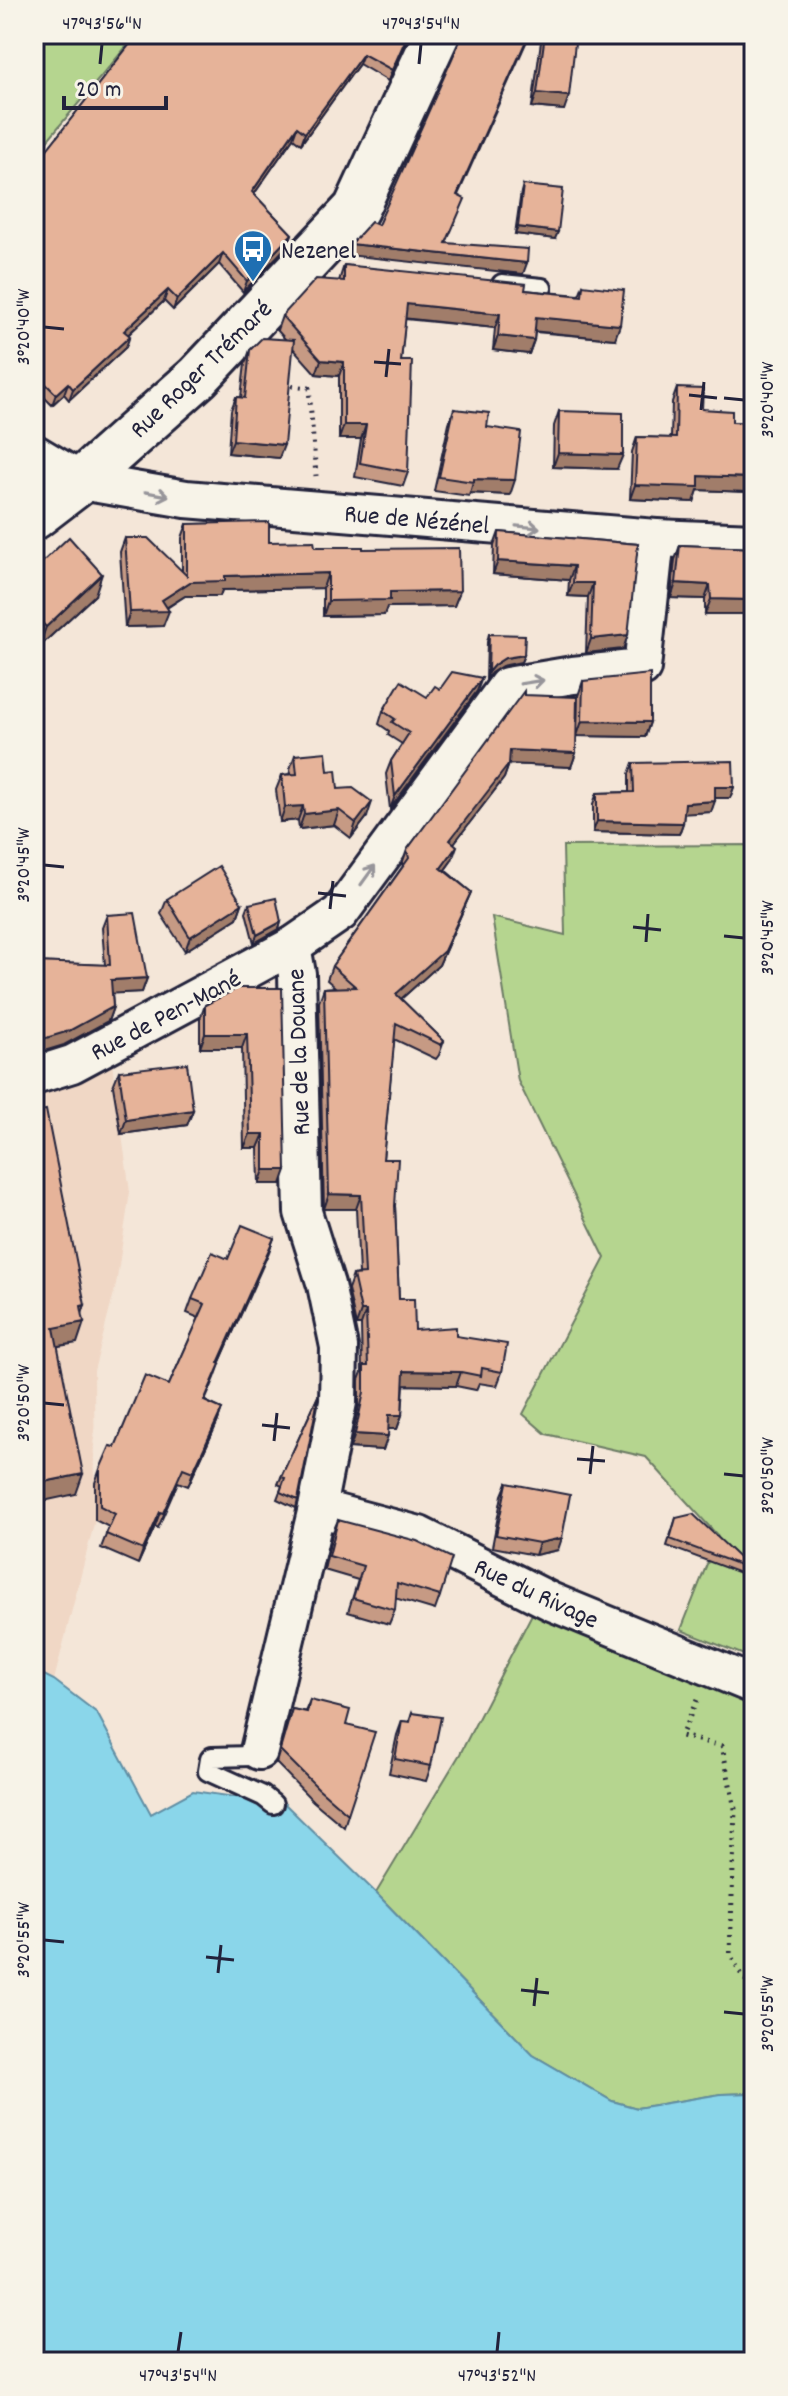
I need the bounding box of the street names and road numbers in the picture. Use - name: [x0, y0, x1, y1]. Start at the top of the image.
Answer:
- street label: Rue Roger Trémaré: [123, 293, 282, 448]
- street label: Rue de Nézénel: [343, 497, 491, 546]
- street label: Rue de Pen-Mané: [85, 962, 248, 1072]
- street label: Rue de la Douane: [279, 968, 322, 1136]
- street label: Rue du Rivage: [467, 1550, 604, 1640]

